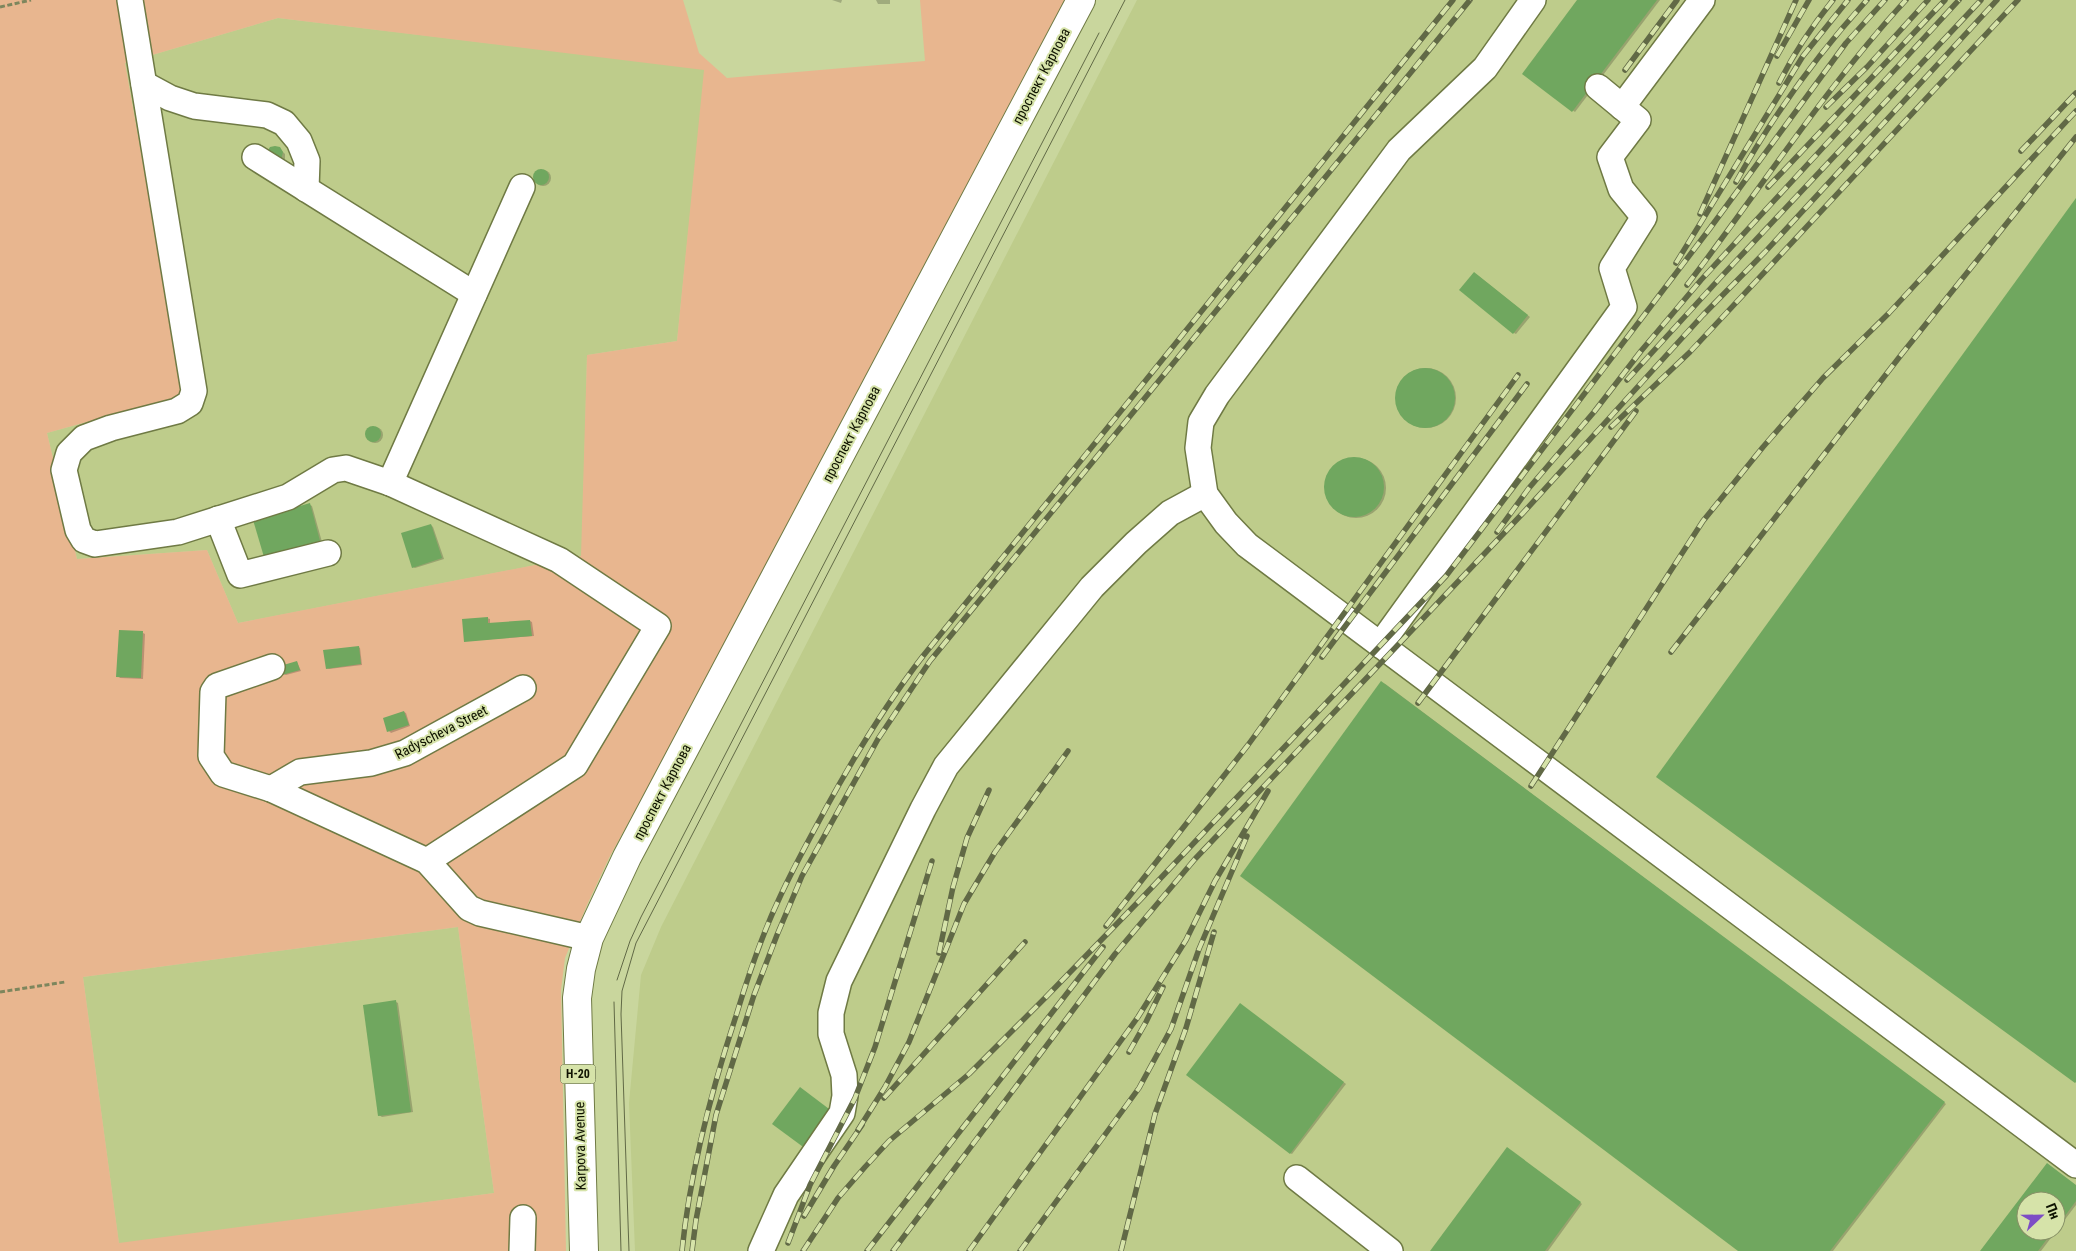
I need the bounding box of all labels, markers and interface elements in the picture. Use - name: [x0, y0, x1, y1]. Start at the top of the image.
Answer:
- street label: проспект Карпова: [1009, 25, 1073, 127]
- street label: проспект Карпова: [819, 383, 883, 485]
- street label: Radyscheva Street: [392, 702, 490, 762]
- street label: проспект Карпова: [630, 741, 694, 843]
- road number: Н-20: [560, 1064, 596, 1084]
- street label: Karpova Avenue: [571, 1101, 589, 1190]
- north arrow: [2016, 1191, 2066, 1241]
- text: Пн: [2043, 1201, 2063, 1221]

